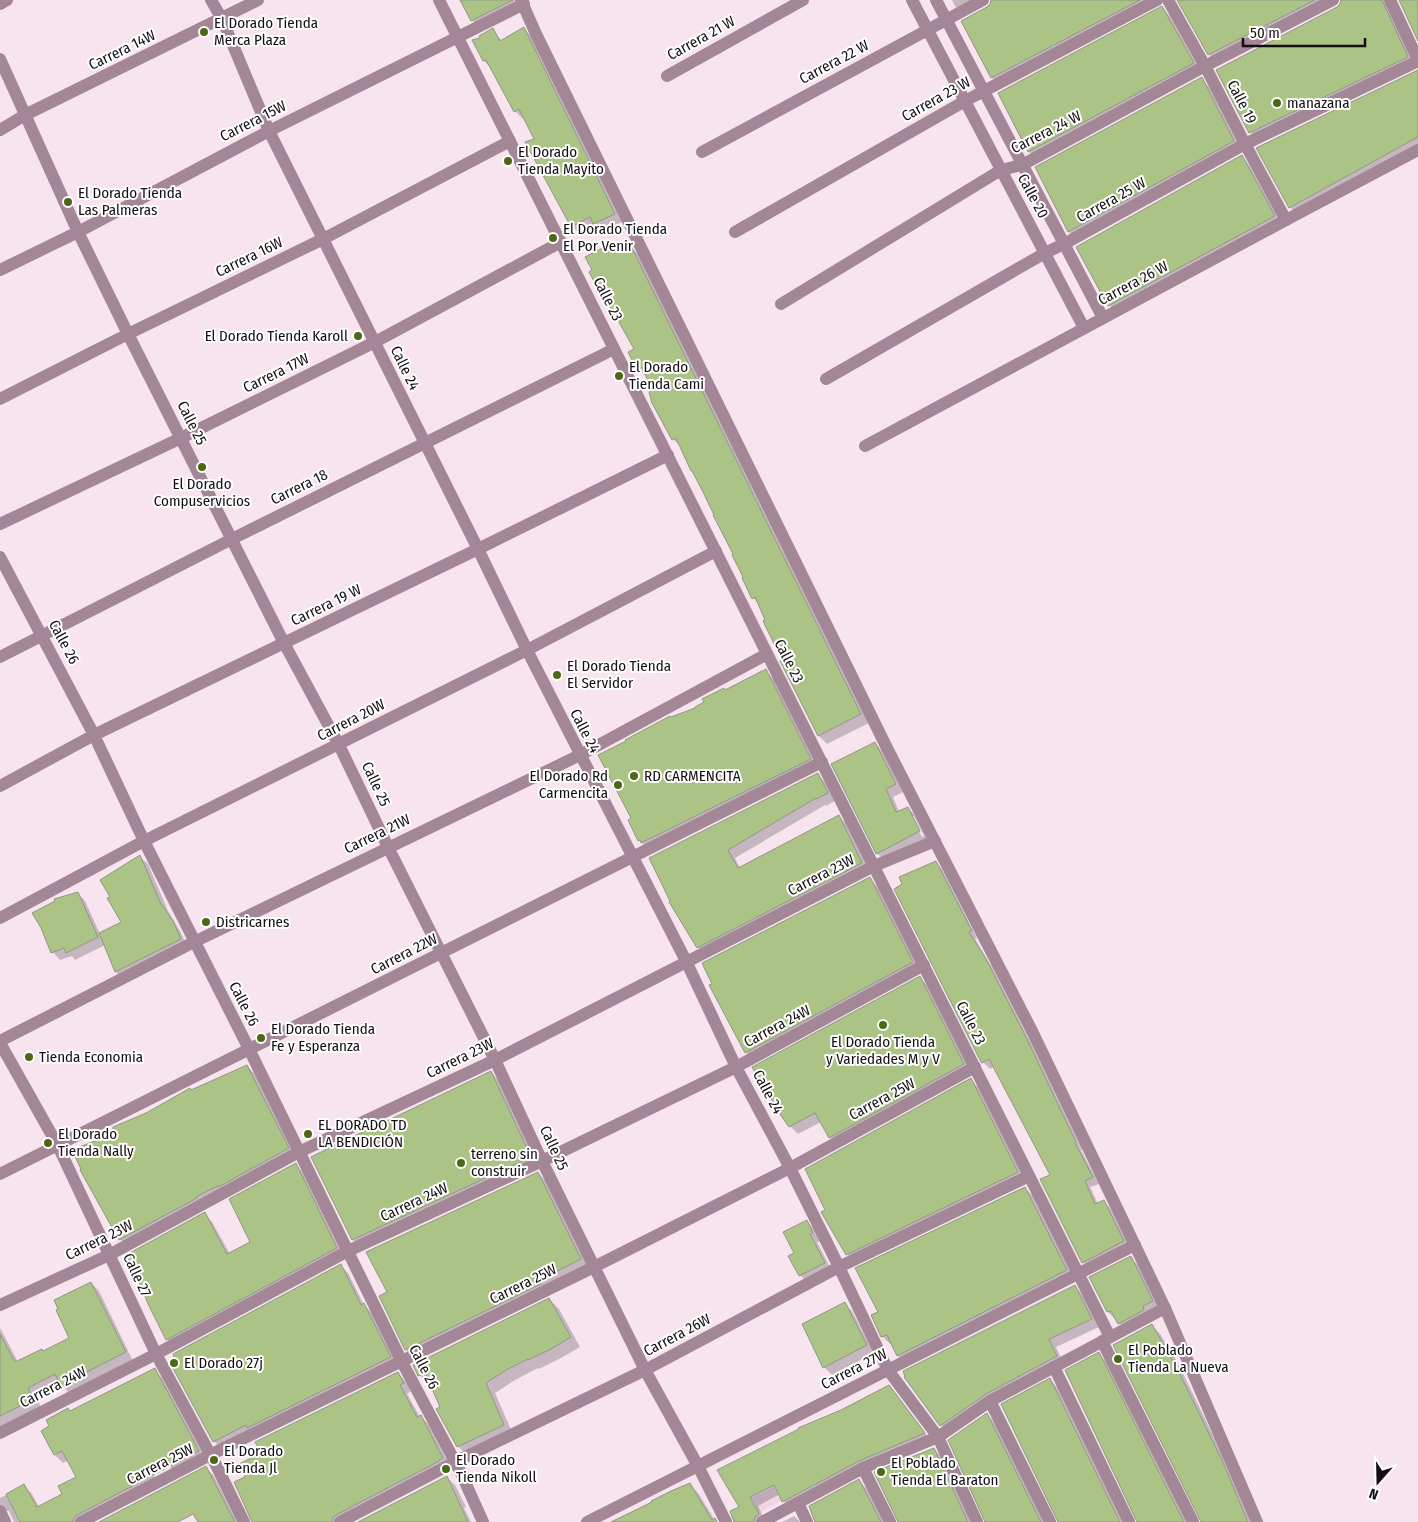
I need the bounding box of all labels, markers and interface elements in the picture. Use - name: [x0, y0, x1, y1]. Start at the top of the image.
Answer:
- street label: Carrera 21 W: [664, 12, 738, 64]
- place label: El Dorado Tienda Merca Plaza: [214, 14, 318, 49]
- scale bar: [1243, 15, 1366, 47]
- text: 50 m: [1250, 24, 1280, 42]
- street label: Carrera 14W: [86, 26, 158, 74]
- marker: El Dorado Tienda Merca Plaza: [198, 26, 210, 38]
- street label: Carrera 22 W: [796, 36, 872, 88]
- street label: Carrera 23 W: [898, 73, 974, 125]
- street label: Calle 19: [1223, 77, 1261, 127]
- place label: manazana: [1287, 94, 1350, 112]
- street label: Carrera 15W: [217, 97, 289, 145]
- marker: manazana: [1271, 97, 1283, 109]
- street label: Carrera 24 W: [1008, 107, 1084, 157]
- place label: El Dorado Tienda Mayito: [518, 143, 604, 178]
- marker: El Dorado Tienda Mayito: [502, 155, 514, 167]
- street label: Calle 20: [1014, 171, 1052, 221]
- street label: Carrera 25 W: [1073, 174, 1149, 226]
- place label: El Dorado Tienda Las Palmeras: [78, 184, 182, 219]
- marker: El Dorado Tienda Las Palmeras: [62, 196, 74, 208]
- place label: El Dorado Tienda El Por Venir: [563, 220, 667, 255]
- marker: El Dorado Tienda El Por Venir: [547, 232, 559, 244]
- street label: Carrera 16W: [212, 233, 286, 281]
- street label: Carrera 26 W: [1095, 257, 1171, 309]
- street label: Calle 23: [589, 274, 627, 324]
- place label: El Dorado Tienda Karoll: [205, 327, 348, 345]
- marker: El Dorado Tienda Karoll: [352, 330, 364, 342]
- street label: Calle 24: [387, 343, 423, 393]
- street label: Carrera 17W: [240, 349, 312, 397]
- place label: El Dorado Tienda Cami: [629, 358, 704, 393]
- marker: El Dorado Tienda Cami: [613, 370, 625, 382]
- street label: Calle 25: [173, 398, 211, 448]
- marker: El Dorado Compuservicios: [196, 461, 208, 473]
- street label: Carrera 18: [268, 465, 330, 509]
- place label: El Dorado Compuservicios: [154, 475, 250, 510]
- street label: Carrera 19 W: [288, 580, 364, 630]
- street label: Calle 26: [45, 617, 83, 667]
- street label: Calle 23: [770, 636, 808, 686]
- place label: El Dorado Tienda El Servidor: [567, 657, 671, 692]
- marker: El Dorado Tienda El Servidor: [551, 669, 563, 681]
- street label: Carrera 20W: [314, 695, 388, 745]
- street label: Calle 24: [566, 706, 604, 756]
- street label: Calle 25: [358, 759, 394, 809]
- place label: El Dorado Rd Carmencita: [529, 767, 608, 802]
- place label: RD CARMENCITA: [644, 767, 741, 785]
- marker: RD CARMENCITA: [628, 770, 640, 782]
- marker: El Dorado Rd Carmencita: [612, 779, 624, 791]
- street label: Carrera 21W: [341, 810, 413, 858]
- street label: Carrera 23W: [785, 851, 857, 899]
- place label: Districarnes: [216, 913, 289, 931]
- marker: Districarnes: [200, 916, 212, 928]
- street label: Carrera 22W: [368, 930, 440, 978]
- street label: Calle 26: [225, 979, 263, 1029]
- street label: Calle 23: [952, 998, 990, 1048]
- street label: Carrera 24W: [741, 1001, 813, 1051]
- marker: El Dorado Tienda y Variedades M y V: [877, 1019, 889, 1031]
- place label: El Dorado Tienda Fe y Esperanza: [271, 1020, 375, 1055]
- marker: El Dorado Tienda Fe y Esperanza: [255, 1032, 267, 1044]
- place label: El Dorado Tienda y Variedades M y V: [826, 1033, 940, 1068]
- street label: Carrera 23W: [423, 1034, 497, 1082]
- place label: Tienda Economia: [39, 1048, 143, 1066]
- marker: Tienda Economia: [23, 1051, 35, 1063]
- street label: Calle 24: [749, 1067, 787, 1117]
- street label: Carrera 25W: [846, 1074, 918, 1124]
- place label: EL DORADO TD LA BENDICIÓN: [318, 1116, 407, 1151]
- street label: Calle 25: [536, 1123, 572, 1173]
- place label: El Dorado Tienda Nally: [58, 1125, 134, 1160]
- marker: EL DORADO TD LA BENDICIÓN: [302, 1128, 314, 1140]
- marker: El Dorado Tienda Nally: [42, 1137, 54, 1149]
- place label: terreno sin construir: [471, 1145, 538, 1180]
- marker: terreno sin construir: [455, 1157, 467, 1169]
- street label: Carrera 24W: [377, 1179, 451, 1225]
- street label: Carrera 23W: [62, 1216, 136, 1264]
- street label: Calle 27: [119, 1250, 155, 1300]
- street label: Carrera 25W: [487, 1260, 559, 1308]
- street label: Carrera 26W: [640, 1310, 714, 1360]
- place label: El Poblado Tienda La Nueva: [1128, 1341, 1229, 1376]
- street label: Calle 26: [405, 1342, 443, 1392]
- street label: Carrera 27W: [818, 1345, 890, 1393]
- marker: El Poblado Tienda La Nueva: [1112, 1353, 1124, 1365]
- place label: El Dorado 27j: [184, 1354, 263, 1372]
- marker: El Dorado 27j: [168, 1357, 180, 1369]
- street label: Carrera 24W: [17, 1363, 89, 1411]
- street label: Carrera 25W: [124, 1440, 196, 1488]
- place label: El Dorado Tienda Jl: [224, 1442, 283, 1477]
- place label: El Dorado Tienda Nikoll: [456, 1451, 537, 1486]
- marker: El Dorado Tienda Jl: [208, 1454, 220, 1466]
- place label: El Poblado Tienda El Baraton: [891, 1454, 999, 1489]
- north arrow: [1353, 1457, 1403, 1507]
- marker: El Dorado Tienda Nikoll: [440, 1463, 452, 1475]
- marker: El Poblado Tienda El Baraton: [875, 1466, 887, 1478]
- text: N: [1367, 1484, 1381, 1503]

